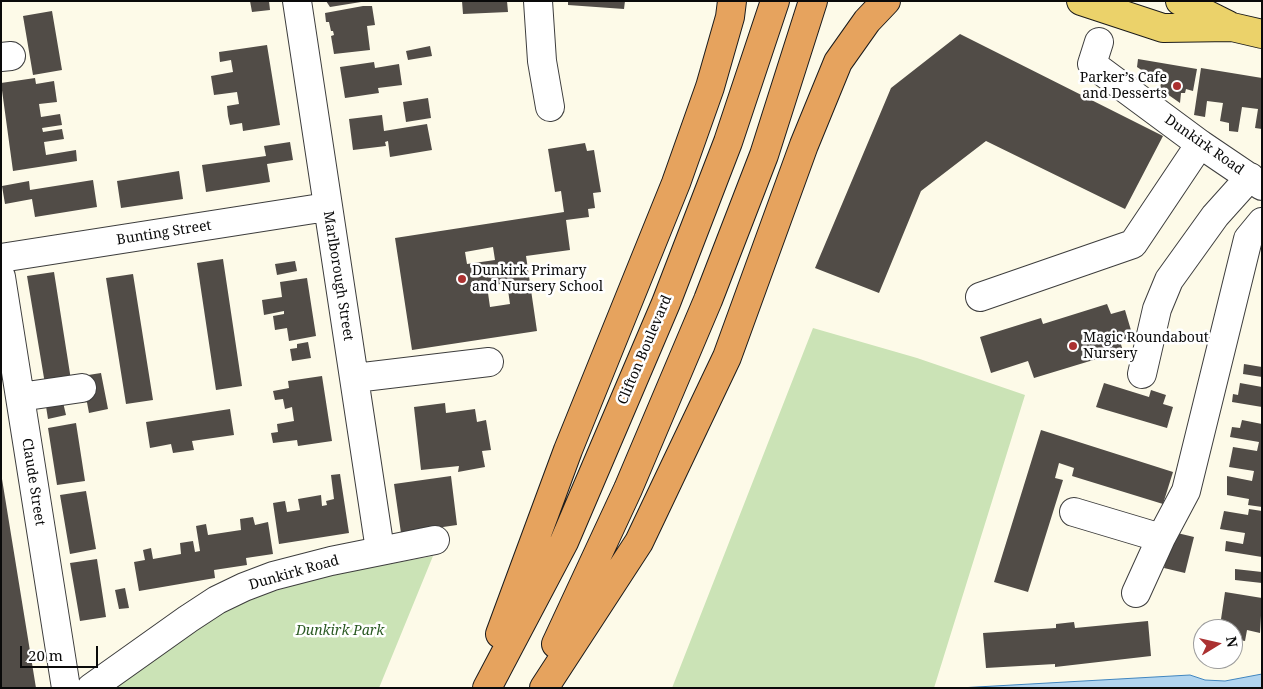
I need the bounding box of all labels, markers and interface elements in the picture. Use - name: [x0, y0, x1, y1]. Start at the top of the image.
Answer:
- place label: Parker’s Cafe and Desserts: [1080, 70, 1167, 102]
- marker: Parker’s Cafe and Desserts: [1171, 80, 1183, 92]
- street label: Dunkirk Road: [1161, 111, 1247, 179]
- street label: Marlborough Street: [319, 210, 357, 342]
- street label: Bunting Street: [115, 217, 213, 249]
- place label: Dunkirk Primary and Nursery School: [472, 263, 603, 296]
- marker: Dunkirk Primary and Nursery School: [456, 273, 468, 285]
- street label: Clifton Boulevard: [614, 293, 676, 407]
- place label: Magic Roundabout Nursery: [1083, 330, 1209, 362]
- marker: Magic Roundabout Nursery: [1067, 340, 1079, 352]
- street label: Claude Street: [18, 437, 48, 527]
- street label: Dunkirk Road: [247, 552, 341, 594]
- north arrow: [1193, 619, 1243, 669]
- park label: Dunkirk Park: [296, 623, 384, 639]
- text: N: [1222, 635, 1243, 649]
- scale bar: [22, 636, 100, 668]
- text: 20 m: [28, 645, 63, 665]

